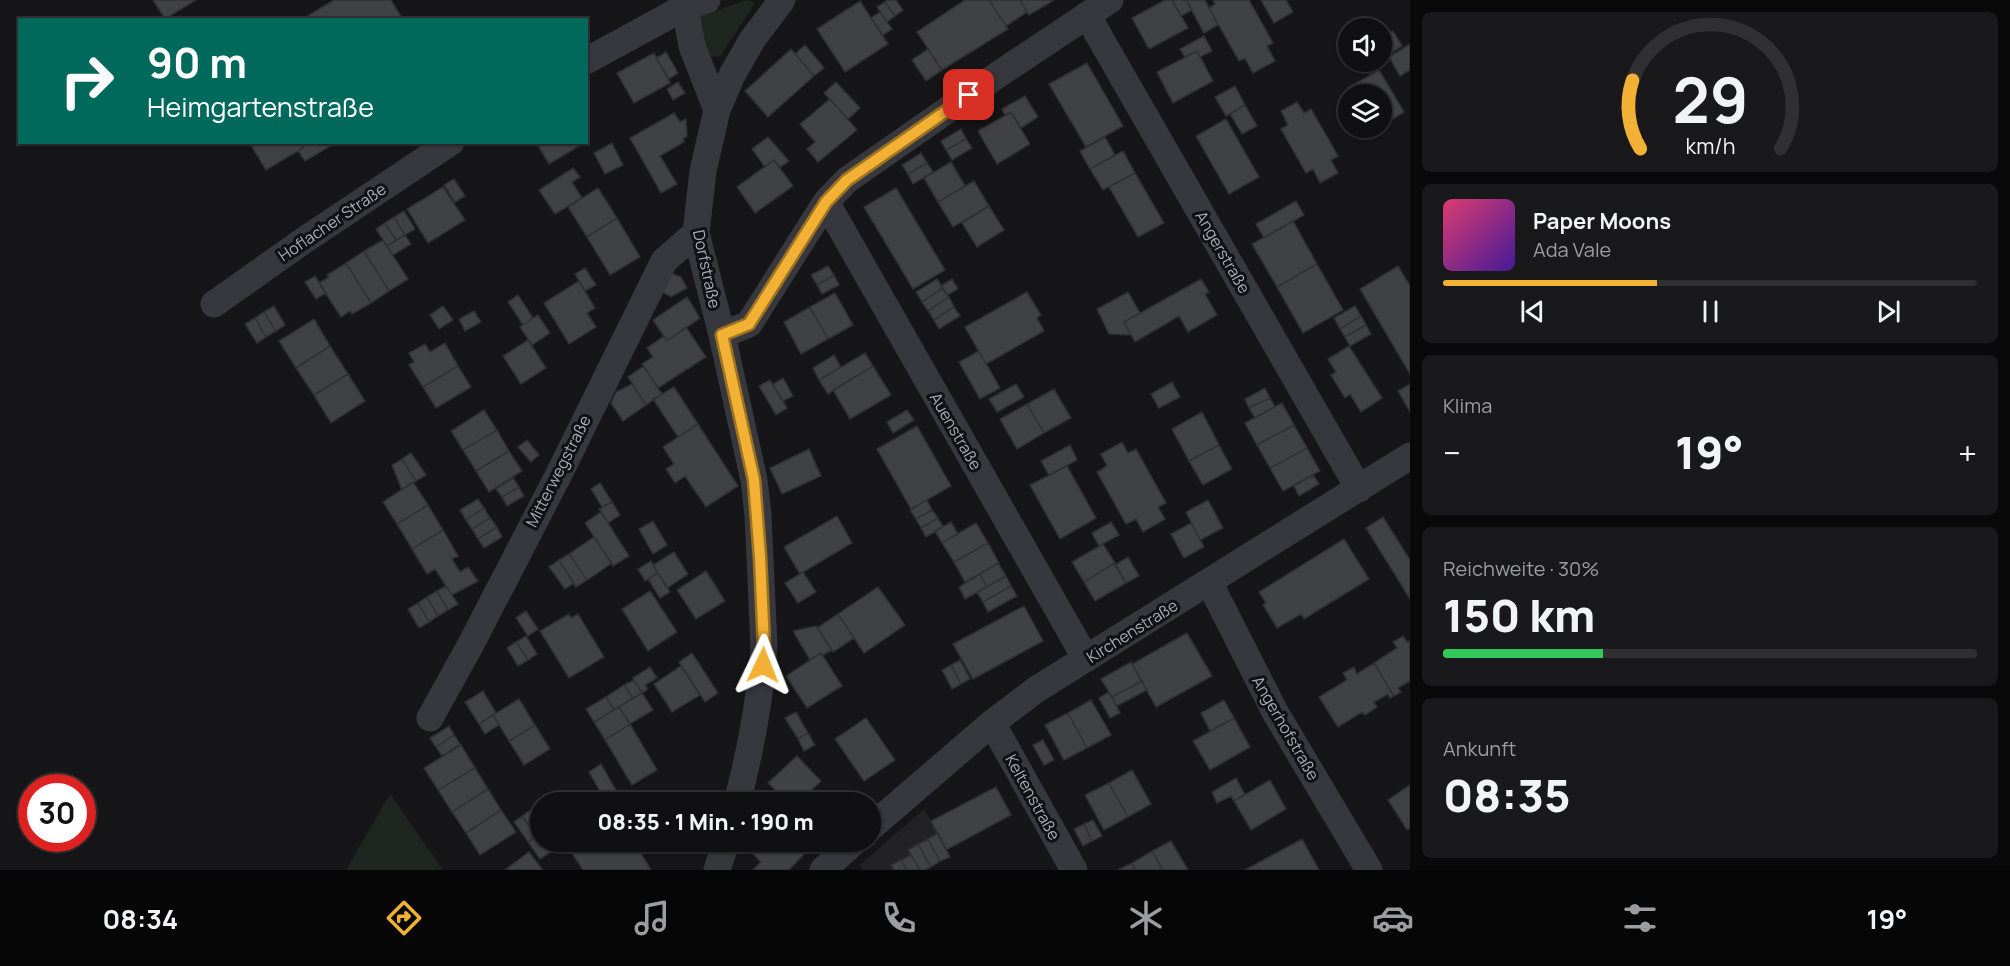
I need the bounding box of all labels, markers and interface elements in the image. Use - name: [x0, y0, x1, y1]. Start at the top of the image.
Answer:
- map controls: [1338, 18, 1392, 138]
- button: sound: [1338, 18, 1392, 72]
- text: 90 m: [147, 33, 247, 91]
- icon: right: [48, 42, 126, 120]
- text: 29: [1672, 56, 1748, 142]
- pin: [943, 69, 994, 120]
- icon: arrive: [952, 78, 985, 111]
- button: layers: [1338, 84, 1392, 138]
- text: Heimgartenstraße: [147, 88, 374, 125]
- text: km/h: [1685, 131, 1735, 160]
- street label: Hoflacher Straße: [274, 178, 390, 266]
- text: Paper Moons: [1533, 206, 1671, 236]
- street label: Angerstraße: [1190, 207, 1256, 297]
- street label: Dorfstraße: [688, 228, 726, 310]
- text: Ada Vale: [1533, 236, 1611, 263]
- icon: previous: [1516, 295, 1549, 328]
- icon: pause: [1694, 295, 1727, 328]
- icon: next: [1872, 295, 1905, 328]
- street label: Auenstraße: [925, 388, 987, 474]
- text: Klima: [1443, 392, 1492, 419]
- street label: Mitterwegstraße: [520, 411, 596, 531]
- text: 19°: [1675, 421, 1744, 483]
- text: −: [1443, 430, 1461, 475]
- text: +: [1958, 430, 1977, 475]
- text: Reichweite · 30%: [1443, 555, 1599, 582]
- text: 150 km: [1443, 584, 1595, 646]
- street label: Kirchenstraße: [1082, 594, 1182, 668]
- position arrow: [731, 633, 795, 697]
- street label: Angerhofstraße: [1247, 672, 1325, 784]
- text: Ankunft: [1443, 735, 1516, 762]
- street label: Keltenstraße: [1000, 750, 1066, 844]
- text: 08:35: [1443, 764, 1571, 826]
- speed limit sign: 30: [18, 774, 96, 852]
- text: 08:35 · 1 Min. · 190 m: [597, 807, 814, 837]
- icon: directions: [383, 897, 425, 939]
- icon: music: [631, 897, 673, 939]
- icon: phone: [878, 897, 920, 939]
- icon: climate: [1125, 897, 1167, 939]
- icon: car: [1372, 897, 1414, 939]
- icon: filters: [1619, 897, 1661, 939]
- text: 08:34: [103, 900, 178, 937]
- text: 19°: [1867, 900, 1907, 937]

